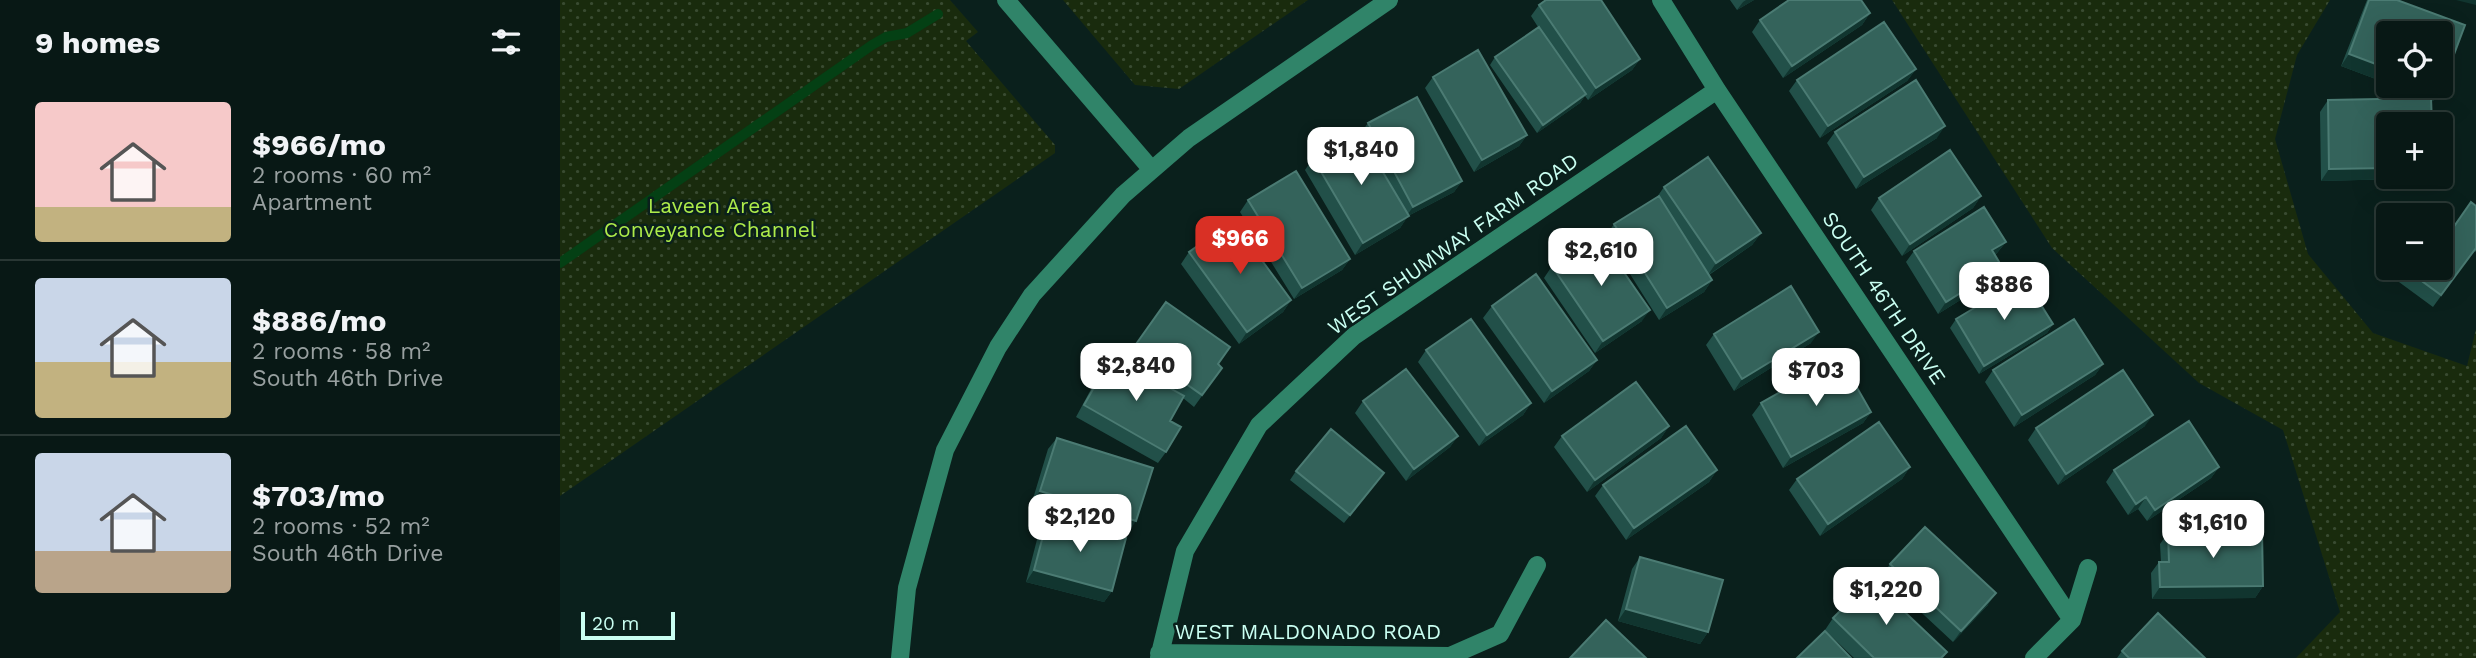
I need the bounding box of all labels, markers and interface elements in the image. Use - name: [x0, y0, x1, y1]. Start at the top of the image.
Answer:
- map controls: [2376, 21, 2453, 280]
- button: locate: [2376, 21, 2453, 98]
- icon: filters: [487, 23, 525, 61]
- text: 9 homes: [35, 25, 160, 60]
- button: +: [2376, 112, 2453, 189]
- text: $966/mo: [252, 127, 386, 162]
- pin: $1,840: [1304, 128, 1418, 187]
- icon: home: [91, 130, 175, 214]
- text: $1,840: [1323, 136, 1399, 163]
- street label: WEST SHUMWAY FARM ROAD: [1323, 147, 1583, 340]
- text: 2 rooms · 60 m²: [252, 162, 431, 189]
- text: Apartment: [252, 189, 372, 216]
- park label: Laveen Area Conveyance Channel: [604, 193, 817, 242]
- button: −: [2376, 203, 2453, 280]
- street label: SOUTH 46TH DRIVE: [1817, 207, 1951, 389]
- pin: $966: [1199, 216, 1281, 276]
- text: $966: [1211, 225, 1269, 252]
- pin: $2,610: [1544, 229, 1658, 288]
- text: $2,610: [1564, 237, 1638, 264]
- pin: $886: [1963, 262, 2045, 322]
- text: $886: [1975, 271, 2033, 298]
- text: $886/mo: [252, 303, 387, 338]
- icon: home: [91, 306, 175, 390]
- text: 2 rooms · 58 m²: [252, 338, 431, 365]
- pin: $2,840: [1079, 344, 1193, 403]
- pin: $703: [1775, 348, 1857, 408]
- text: $2,840: [1096, 352, 1176, 379]
- text: $703: [1788, 357, 1844, 384]
- text: South 46th Drive: [252, 365, 443, 392]
- text: $703/mo: [252, 478, 385, 513]
- icon: home: [91, 481, 175, 565]
- pin: $2,120: [1023, 494, 1137, 554]
- pin: $1,610: [2156, 500, 2270, 560]
- text: $2,120: [1044, 503, 1116, 530]
- text: $1,610: [2178, 509, 2248, 536]
- text: 2 rooms · 52 m²: [252, 513, 430, 540]
- text: South 46th Drive: [252, 540, 443, 567]
- pin: $1,220: [1829, 568, 1943, 627]
- text: $1,220: [1849, 576, 1923, 603]
- scale bar: [581, 609, 676, 641]
- text: 20 m: [592, 612, 639, 635]
- street label: WEST MALDONADO ROAD: [1175, 619, 1441, 644]

